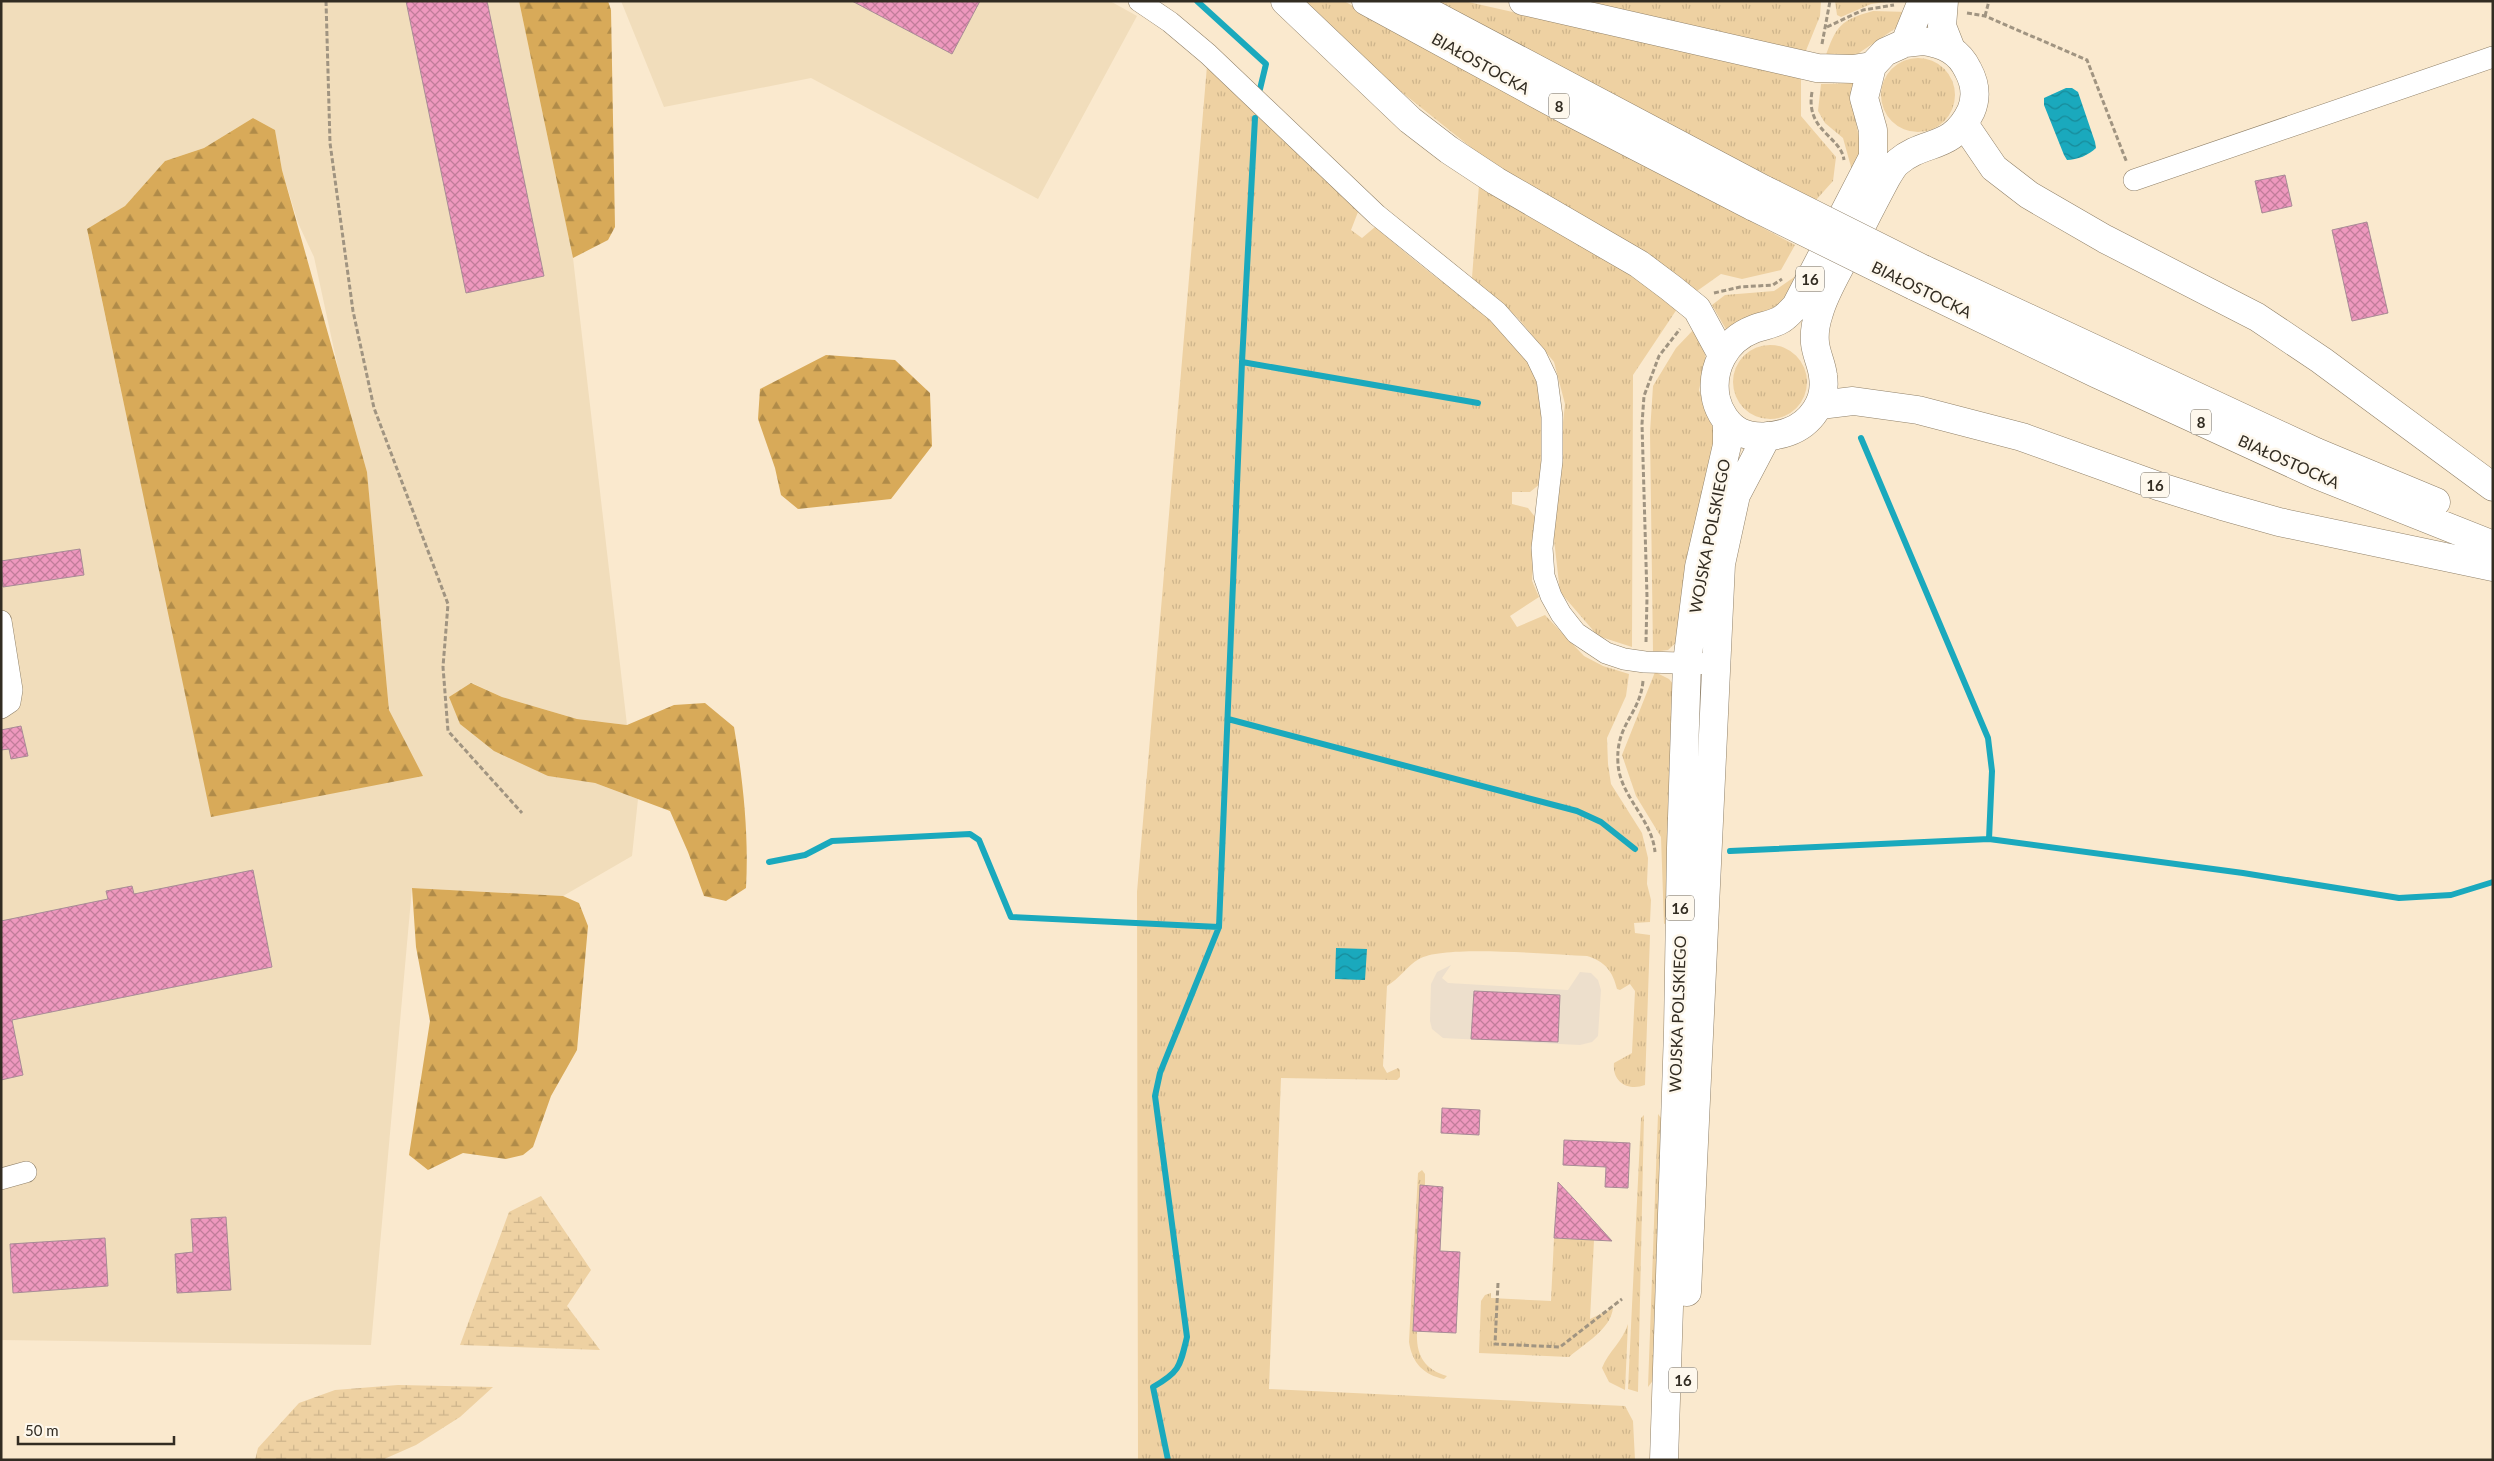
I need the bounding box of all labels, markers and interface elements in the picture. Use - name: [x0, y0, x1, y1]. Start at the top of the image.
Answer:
- street label: BIAŁOSTOCKA: [1429, 28, 1533, 98]
- road number: 8: [1549, 94, 1569, 118]
- street label: BIAŁOSTOCKA: [1869, 257, 1975, 321]
- road number: 16: [1796, 266, 1824, 292]
- road number: 8: [2191, 410, 2211, 434]
- street label: BIAŁOSTOCKA: [2235, 430, 2343, 492]
- street label: WOJSKA POLSKIEGO: [1685, 457, 1733, 615]
- road number: 16: [2141, 472, 2169, 498]
- road number: 16: [1666, 896, 1694, 920]
- street label: WOJSKA POLSKIEGO: [1665, 935, 1689, 1093]
- road number: 16: [1669, 1368, 1697, 1392]
- scale bar: [18, 1414, 174, 1446]
- text: 50 m: [25, 1421, 59, 1439]

